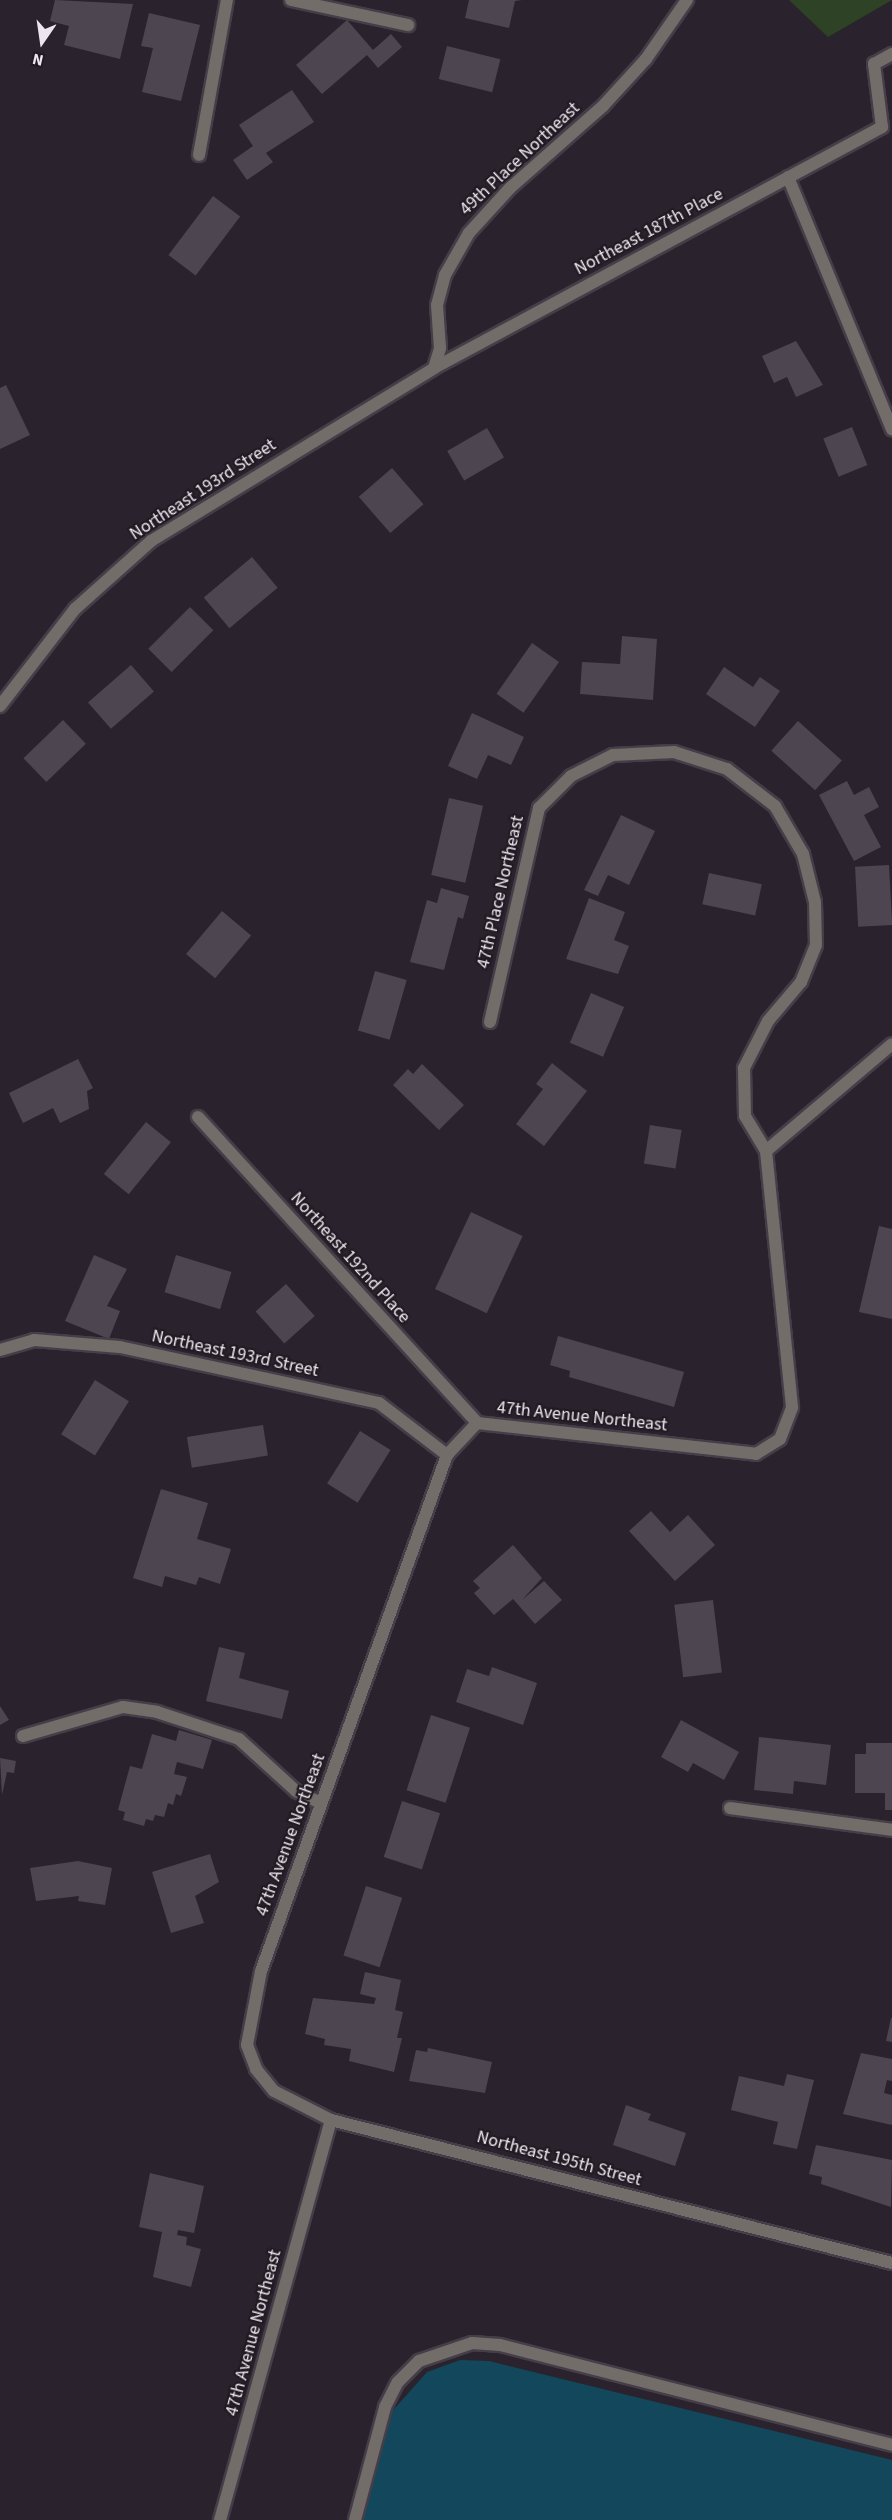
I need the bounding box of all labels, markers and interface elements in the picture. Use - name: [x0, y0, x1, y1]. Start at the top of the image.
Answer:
- north arrow: [12, 12, 72, 72]
- text: N: [30, 48, 46, 71]
- street label: 49th Place Northeast: [456, 98, 584, 220]
- street label: Northeast 187th Place: [571, 184, 727, 280]
- street label: Northeast 193rd Street: [126, 435, 280, 545]
- street label: 47th Place Northeast: [473, 814, 529, 970]
- street label: Northeast 192nd Place: [285, 1188, 415, 1328]
- street label: Northeast 193rd Street: [150, 1326, 320, 1382]
- street label: 47th Avenue Northeast: [496, 1397, 668, 1437]
- street label: 47th Avenue Northeast: [252, 1751, 330, 1919]
- street label: Northeast 195th Street: [474, 2127, 644, 2191]
- street label: 47th Avenue Northeast: [221, 2248, 287, 2418]

